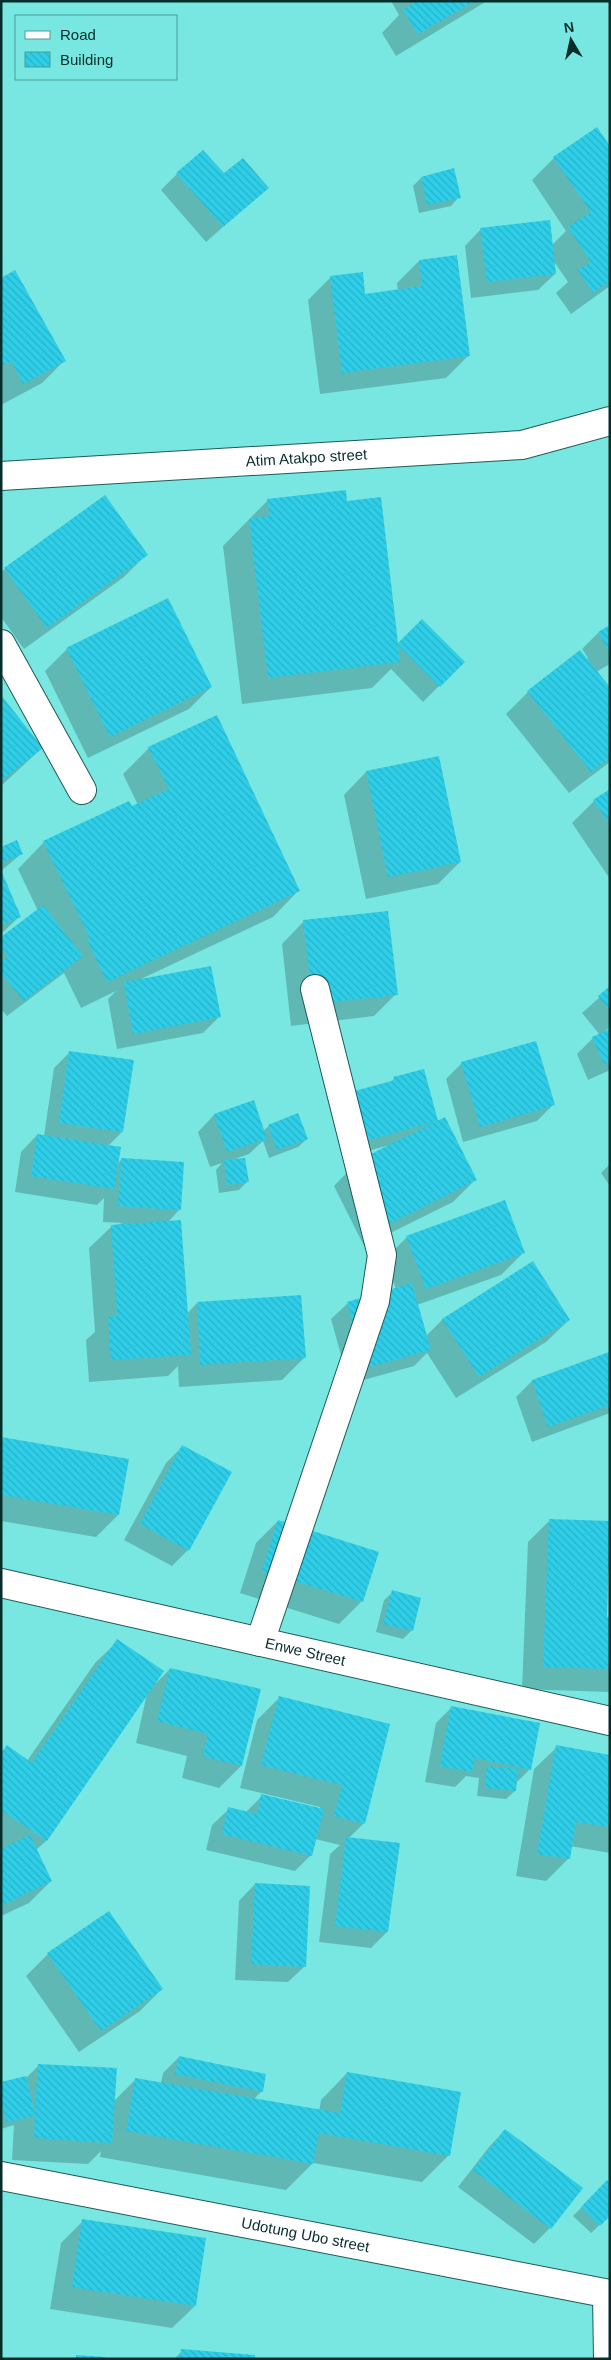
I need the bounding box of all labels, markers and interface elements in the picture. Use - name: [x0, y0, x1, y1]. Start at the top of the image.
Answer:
- legend: [15, 15, 178, 80]
- north arrow: [546, 15, 596, 65]
- text: N: [563, 18, 575, 36]
- text: Road: [60, 26, 96, 43]
- text: Building: [60, 51, 113, 68]
- street label: Atim Atakpo street: [245, 445, 369, 469]
- street label: Enwe Street: [264, 1634, 348, 1669]
- street label: Udotung Ubo street: [240, 2214, 372, 2255]

